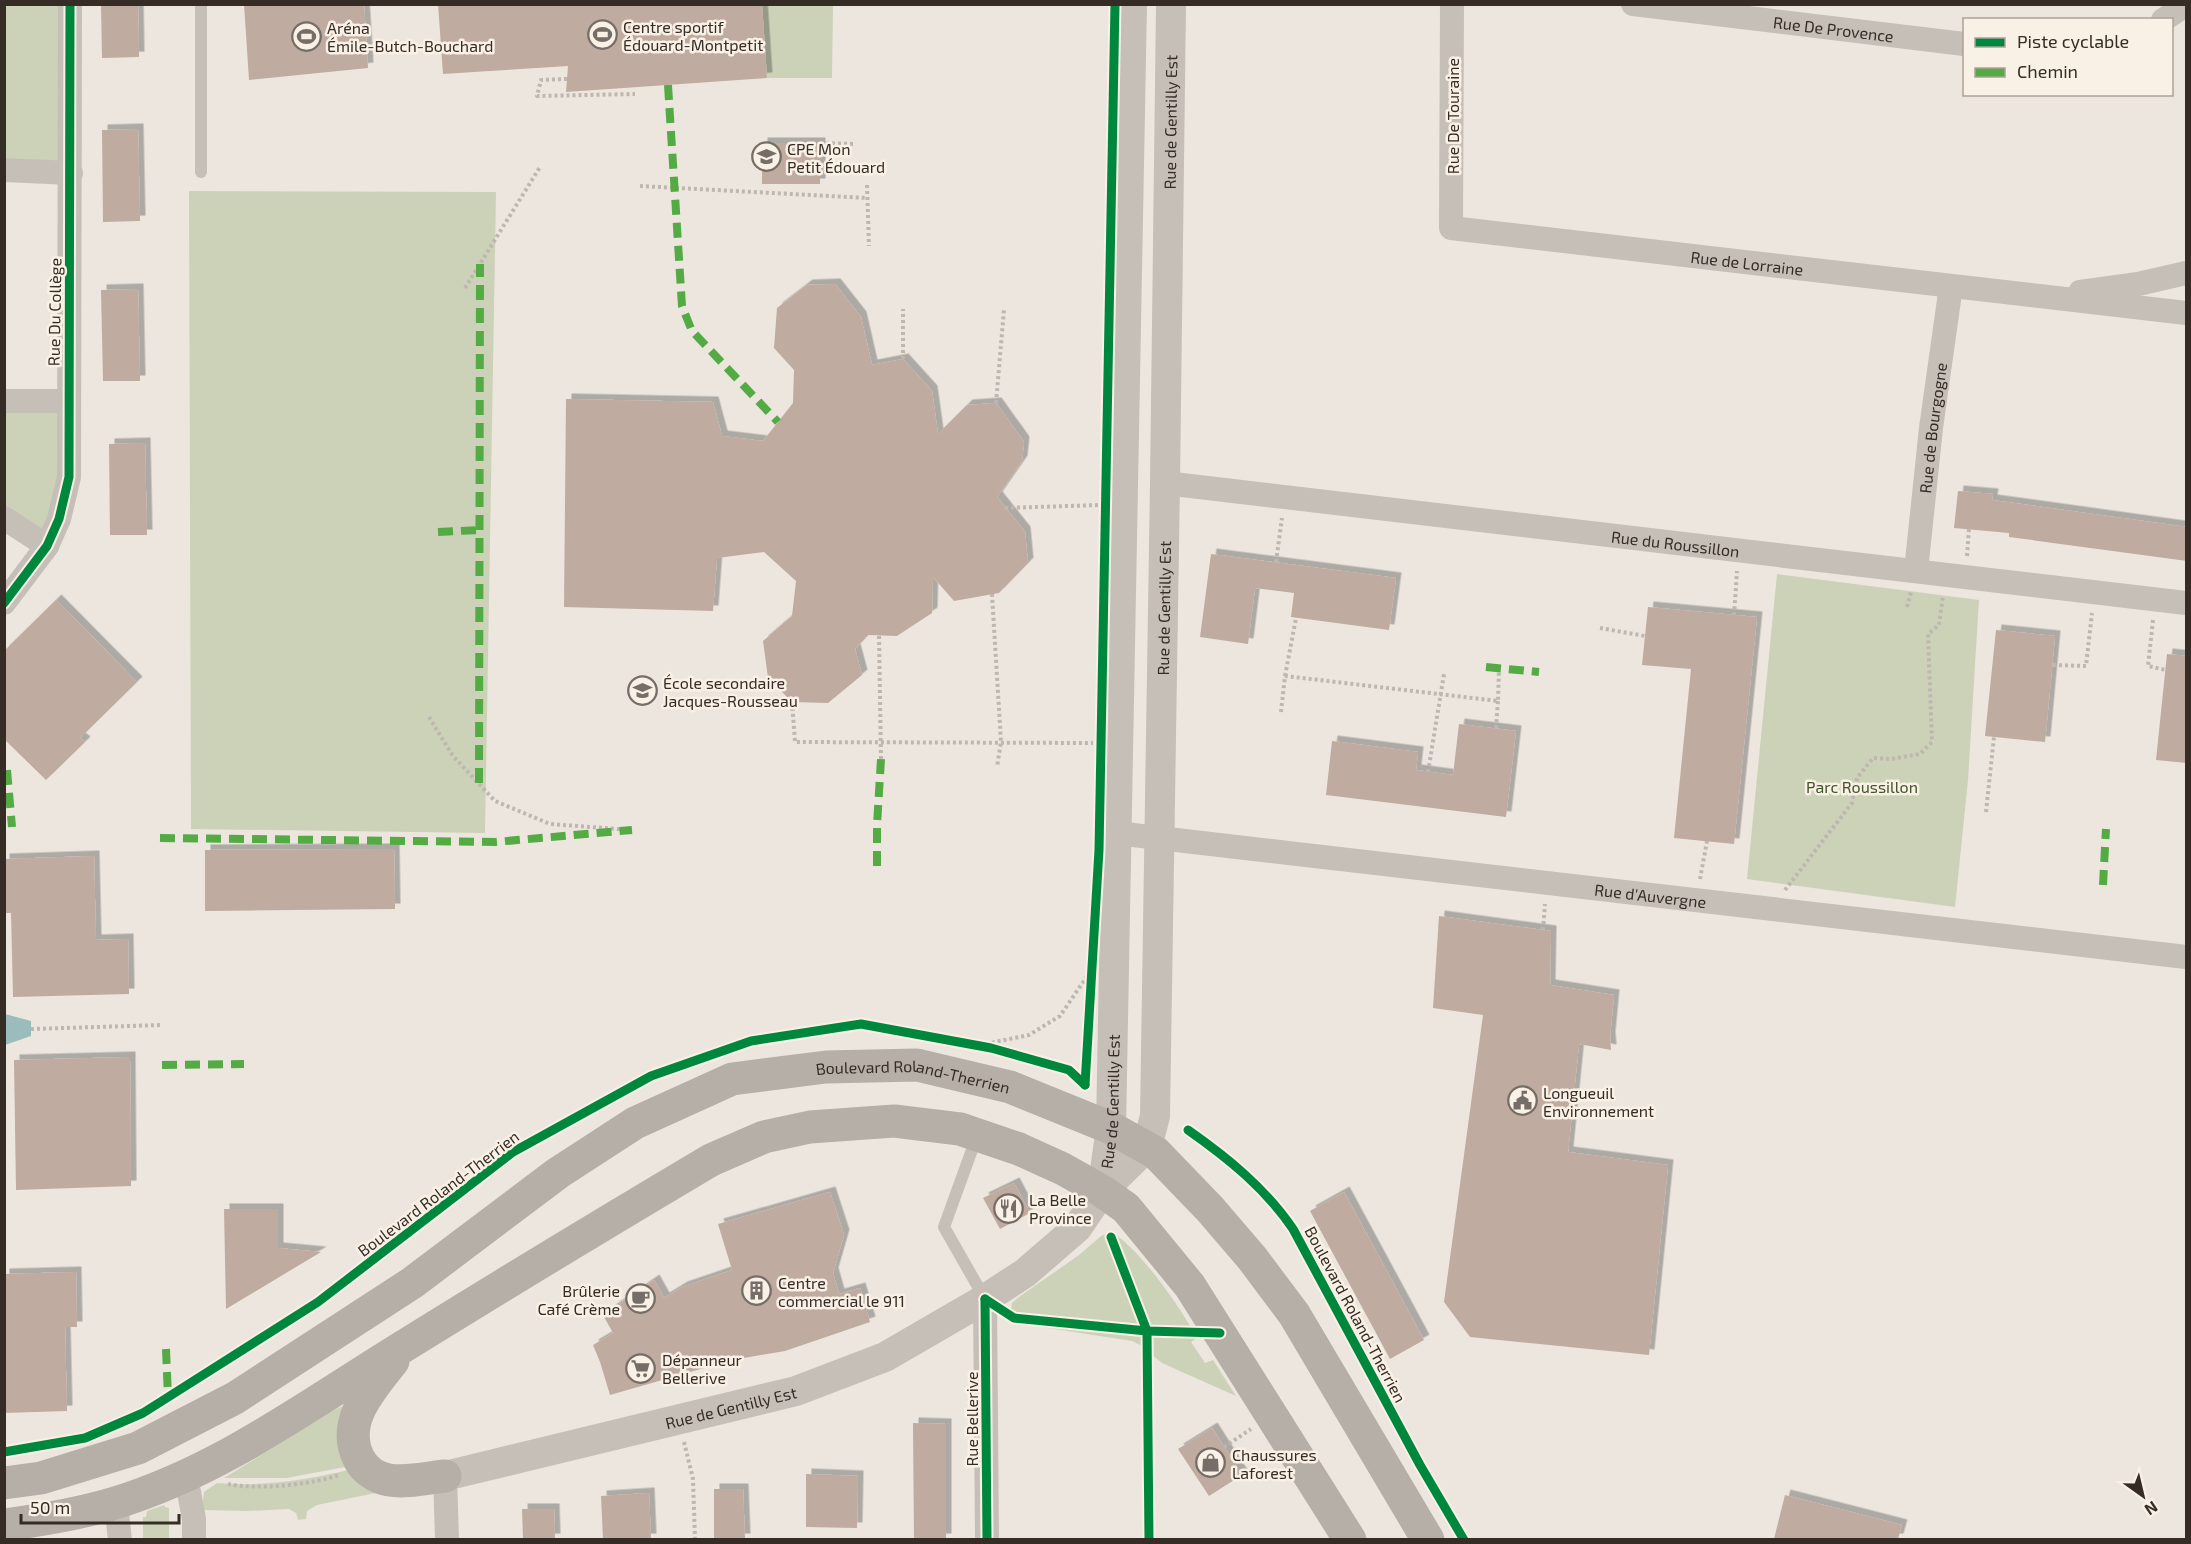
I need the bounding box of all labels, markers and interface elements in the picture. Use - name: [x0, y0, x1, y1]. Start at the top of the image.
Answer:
- street label: Rue De Provence: [1772, 12, 1895, 45]
- place label: Centre sportif Édouard-Montpetit: [623, 17, 763, 54]
- place label: Aréna Émile-Butch-Bouchard: [327, 18, 493, 55]
- legend: [1963, 18, 2173, 96]
- sports icon: Centre sportif Édouard-Montpetit: [586, 19, 618, 51]
- sports icon: Aréna Émile-Butch-Bouchard: [290, 20, 322, 52]
- text: Piste cyclable: [2017, 30, 2129, 52]
- street label: Rue de Gentilly Est: [1159, 55, 1180, 190]
- street label: Rue De Touraine: [1443, 58, 1462, 174]
- text: Chemin: [2017, 60, 2078, 82]
- place label: CPE Mon Petit Édouard: [787, 139, 885, 176]
- school or university icon: CPE Mon Petit Édouard: [750, 141, 782, 173]
- street label: Rue de Lorraine: [1690, 246, 1804, 278]
- street label: Rue Du Collège: [44, 258, 64, 366]
- street label: Rue de Bourgogne: [1915, 361, 1950, 494]
- street label: Rue du Roussillon: [1610, 526, 1741, 560]
- street label: Rue de Gentilly Est: [1152, 541, 1174, 676]
- place label: École secondaire Jacques-Rousseau: [663, 673, 798, 710]
- school or university icon: École secondaire Jacques-Rousseau: [626, 675, 658, 707]
- park label: Parc Roussillon: [1806, 777, 1918, 796]
- street label: Rue d'Auvergne: [1594, 879, 1707, 911]
- street label: Rue de Gentilly Est: [1096, 1034, 1122, 1170]
- street label: Boulevard Roland-Therrien: [815, 1055, 1012, 1096]
- place label: Longueuil Environnement: [1543, 1083, 1654, 1120]
- public building icon: Longueuil Environnement: [1506, 1085, 1538, 1117]
- street label: Boulevard Roland-Therrien: [354, 1126, 522, 1260]
- place label: La Belle Province: [1029, 1190, 1092, 1227]
- restaurant icon: La Belle Province: [992, 1192, 1024, 1224]
- street label: Boulevard Roland-Therrien: [1301, 1223, 1411, 1405]
- place label: Centre commercial le 911: [778, 1273, 905, 1310]
- building icon: Centre commercial le 911: [741, 1275, 773, 1307]
- place label: Brûlerie Café Crème: [537, 1281, 620, 1318]
- cafe icon: Brûlerie Café Crème: [625, 1283, 657, 1315]
- place label: Dépanneur Bellerive: [662, 1350, 743, 1387]
- supermarket icon: Dépanneur Bellerive: [625, 1352, 657, 1384]
- street label: Rue Bellerive: [962, 1371, 981, 1467]
- street label: Rue de Gentilly Est: [663, 1382, 798, 1432]
- place label: Chaussures Laforest: [1232, 1445, 1317, 1482]
- shop icon: Chaussures Laforest: [1195, 1447, 1227, 1479]
- north arrow: [2113, 1466, 2173, 1526]
- scale bar: [21, 1487, 178, 1525]
- text: 50 m: [30, 1496, 70, 1518]
- text: N: [2142, 1498, 2162, 1520]

